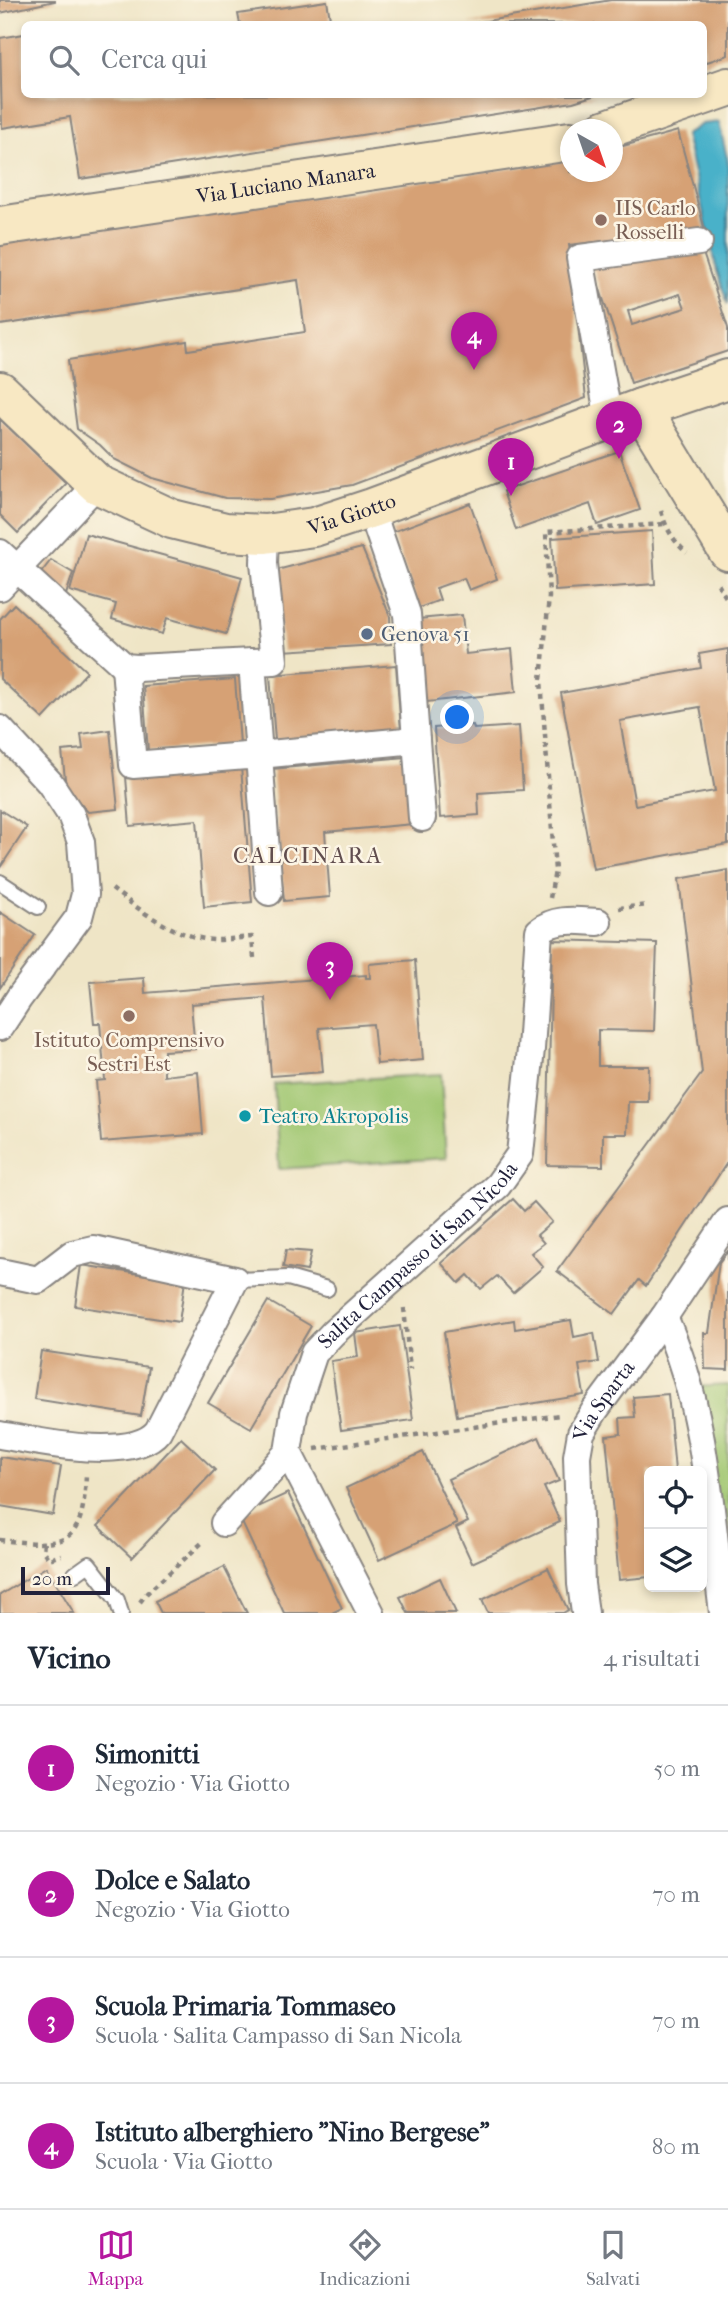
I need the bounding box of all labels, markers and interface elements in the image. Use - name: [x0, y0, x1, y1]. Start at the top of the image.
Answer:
- search box: [21, 21, 707, 98]
- icon: search: [45, 41, 83, 79]
- text: Cerca qui: [101, 44, 207, 75]
- north arrow: [560, 119, 623, 182]
- street label: Via Luciano Manara: [194, 158, 377, 209]
- place label: IIS Carlo Rosselli: [615, 196, 696, 244]
- marker: IIS Carlo Rosselli: [593, 212, 609, 228]
- pin: 4: [451, 312, 497, 370]
- pin: 2: [596, 401, 642, 459]
- pin: 1: [488, 438, 534, 496]
- street label: Via Giotto: [304, 488, 399, 541]
- place label: Genova 51: [381, 622, 470, 646]
- marker: Genova 51: [359, 626, 375, 642]
- your location: [440, 700, 474, 734]
- district label: CALCINARA: [233, 842, 383, 869]
- pin: 3: [307, 942, 353, 1000]
- marker: Istituto Comprensivo Sestri Est: [121, 1008, 137, 1024]
- place label: Istituto Comprensivo Sestri Est: [34, 1028, 224, 1076]
- place label: Teatro Akropolis: [259, 1104, 409, 1128]
- marker: Teatro Akropolis: [237, 1108, 253, 1124]
- street label: Salita Campasso di San Nicola: [313, 1157, 523, 1353]
- street label: Via Sparta: [568, 1356, 640, 1443]
- map controls: [644, 1466, 707, 1592]
- button: locate: [644, 1466, 707, 1529]
- button: layers: [644, 1529, 707, 1592]
- scale bar: [21, 1564, 110, 1596]
- text: 20 m: [32, 1568, 72, 1590]
- text: Vicino: [28, 1641, 111, 1676]
- text: 4 risultati: [603, 1645, 700, 1672]
- text: Simonitti: [95, 1739, 199, 1770]
- text: 1: [47, 1755, 55, 1782]
- text: 50 m: [653, 1755, 700, 1782]
- text: Negozio · Via Giotto: [95, 1770, 290, 1797]
- text: Dolce e Salato: [95, 1865, 250, 1896]
- text: 2: [45, 1881, 57, 1908]
- text: 70 m: [652, 1881, 700, 1908]
- text: Negozio · Via Giotto: [95, 1896, 290, 1923]
- text: Scuola Primaria Tommaseo: [95, 1991, 396, 2022]
- text: 3: [46, 2007, 56, 2034]
- text: 70 m: [652, 2007, 700, 2034]
- text: Scuola · Salita Campasso di San Nicola: [95, 2022, 462, 2049]
- text: Istituto alberghiero "Nino Bergese": [95, 2117, 489, 2148]
- text: 4: [44, 2133, 58, 2160]
- text: 80 m: [652, 2133, 700, 2160]
- text: Scuola · Via Giotto: [95, 2148, 273, 2175]
- tab: Mappa: [88, 2226, 143, 2290]
- tab: Indicazioni: [319, 2226, 410, 2290]
- tab: Salvati: [586, 2226, 640, 2290]

